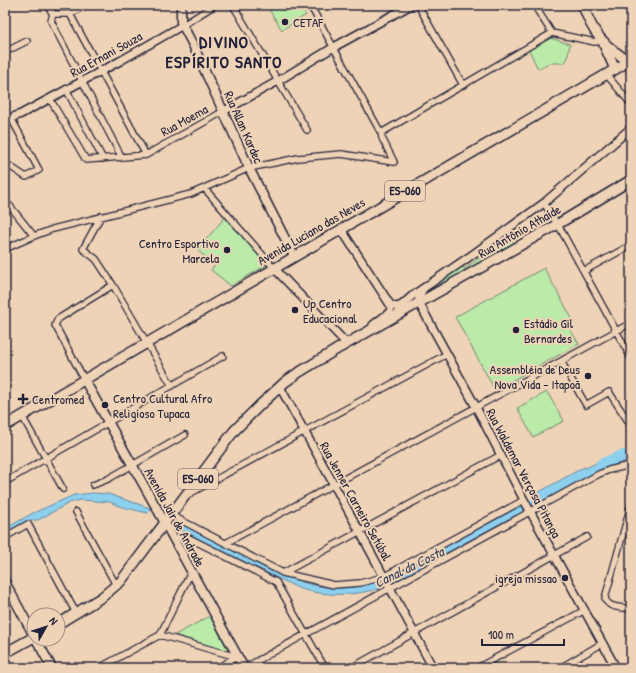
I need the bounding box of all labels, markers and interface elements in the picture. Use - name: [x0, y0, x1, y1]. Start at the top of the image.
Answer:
- place label: CETAF: [293, 13, 324, 31]
- marker: CETAF: [280, 17, 290, 27]
- street label: Rua Ernani Souza: [67, 27, 145, 81]
- district label: DIVINO ESPÍRITO SANTO: [165, 30, 283, 73]
- street label: Rua Allan Kardec: [220, 88, 268, 166]
- street label: Rua Moema: [157, 100, 211, 140]
- road number: ES-060: [385, 181, 425, 201]
- street label: Avenida Luciano das Neves: [254, 193, 368, 269]
- street label: Rua Antônio Athaíde: [474, 200, 564, 262]
- place label: Centro Esportivo Marcela: [139, 234, 219, 267]
- marker: Centro Esportivo Marcela: [222, 245, 232, 255]
- place label: Up Centro Educacional: [303, 294, 357, 327]
- marker: Up Centro Educacional: [290, 305, 300, 315]
- place label: Estádio Gil Bernardes: [524, 314, 574, 347]
- marker: Estádio Gil Bernardes: [511, 325, 521, 335]
- place label: Assembléia de Deus Nova Vida - Itapoã: [490, 360, 580, 393]
- marker: Assembléia de Deus Nova Vida - Itapoã: [583, 371, 593, 381]
- place label: Centro Cultural Afro Religioso Tupaca: [113, 389, 212, 422]
- place label: Centromed: [32, 390, 84, 408]
- marker: Centromed: [17, 393, 29, 405]
- marker: Centro Cultural Afro Religioso Tupaca: [100, 400, 110, 410]
- street label: Rua Waldemar Verçosa Pitanga: [482, 405, 566, 541]
- street label: Rua Jenner Carneiro Setúbal: [316, 438, 396, 564]
- street label: Avenida Jair de Andrade: [140, 464, 210, 570]
- road number: ES-060: [178, 469, 218, 489]
- water label: Canal da Costa: [371, 541, 448, 592]
- place label: igreja missao: [495, 569, 557, 587]
- marker: igreja missao: [560, 573, 570, 583]
- north arrow: [26, 607, 66, 647]
- text: N: [46, 614, 61, 627]
- scale bar: [482, 621, 564, 647]
- text: 100 m: [488, 626, 514, 643]

